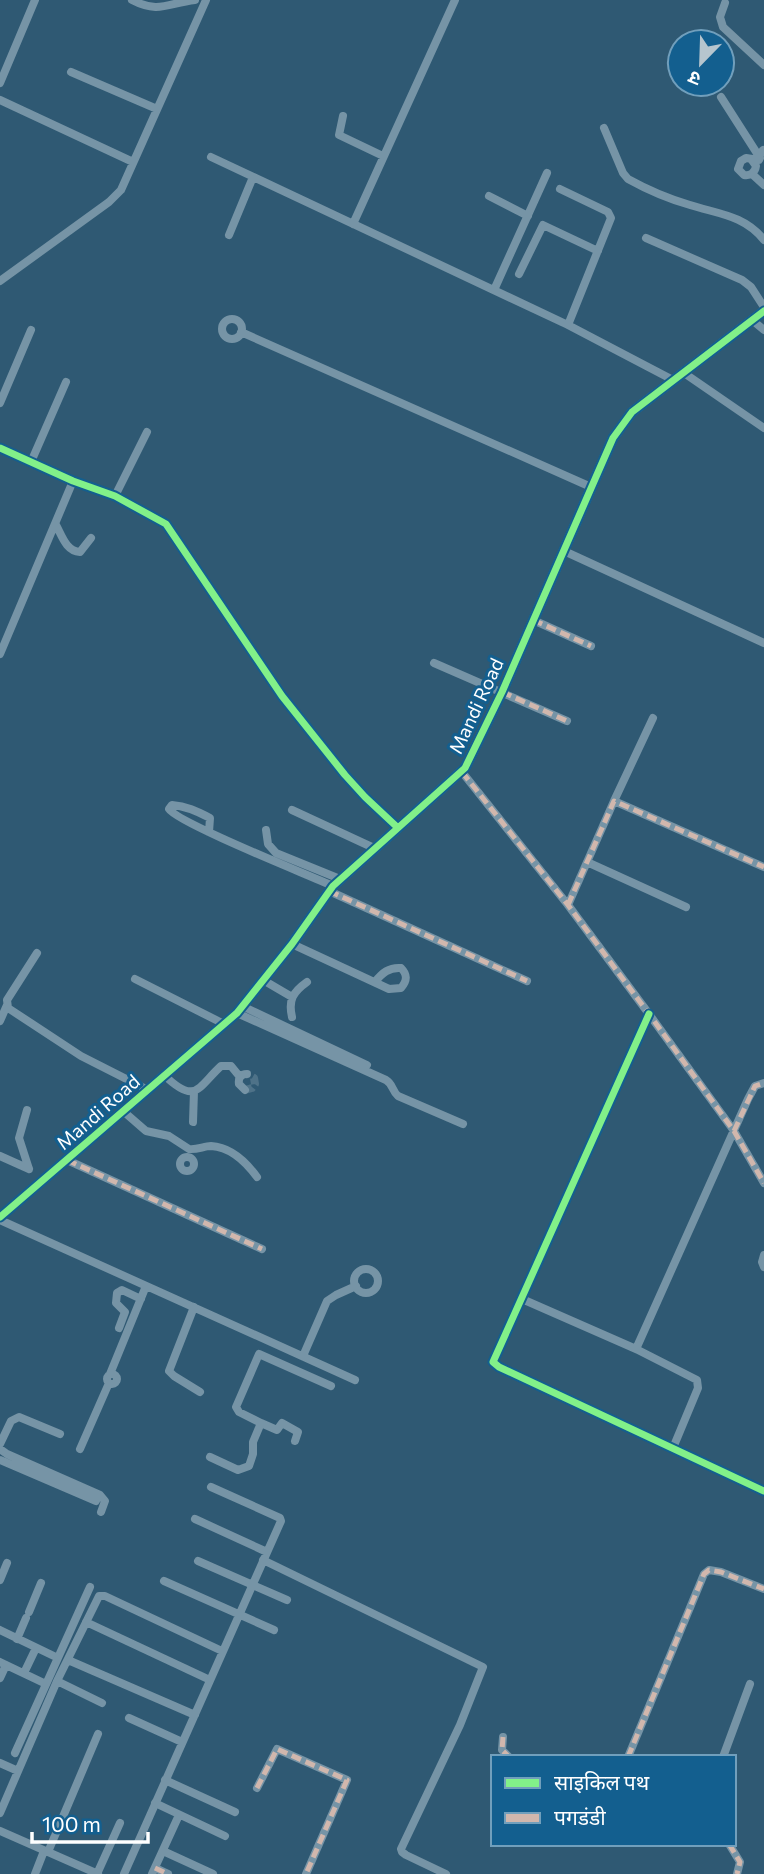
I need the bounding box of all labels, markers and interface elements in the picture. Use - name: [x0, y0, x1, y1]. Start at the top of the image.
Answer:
- north arrow: [666, 28, 736, 98]
- text: उ: [684, 66, 704, 92]
- street label: Mandi Road: [443, 654, 508, 757]
- street label: Mandi Road: [51, 1069, 144, 1154]
- legend: [491, 1755, 736, 1846]
- text: साइकिल पथ: [554, 1769, 650, 1794]
- scale bar: [32, 1800, 147, 1844]
- text: पगडंडी: [554, 1804, 606, 1829]
- text: 100 m: [42, 1811, 101, 1836]

